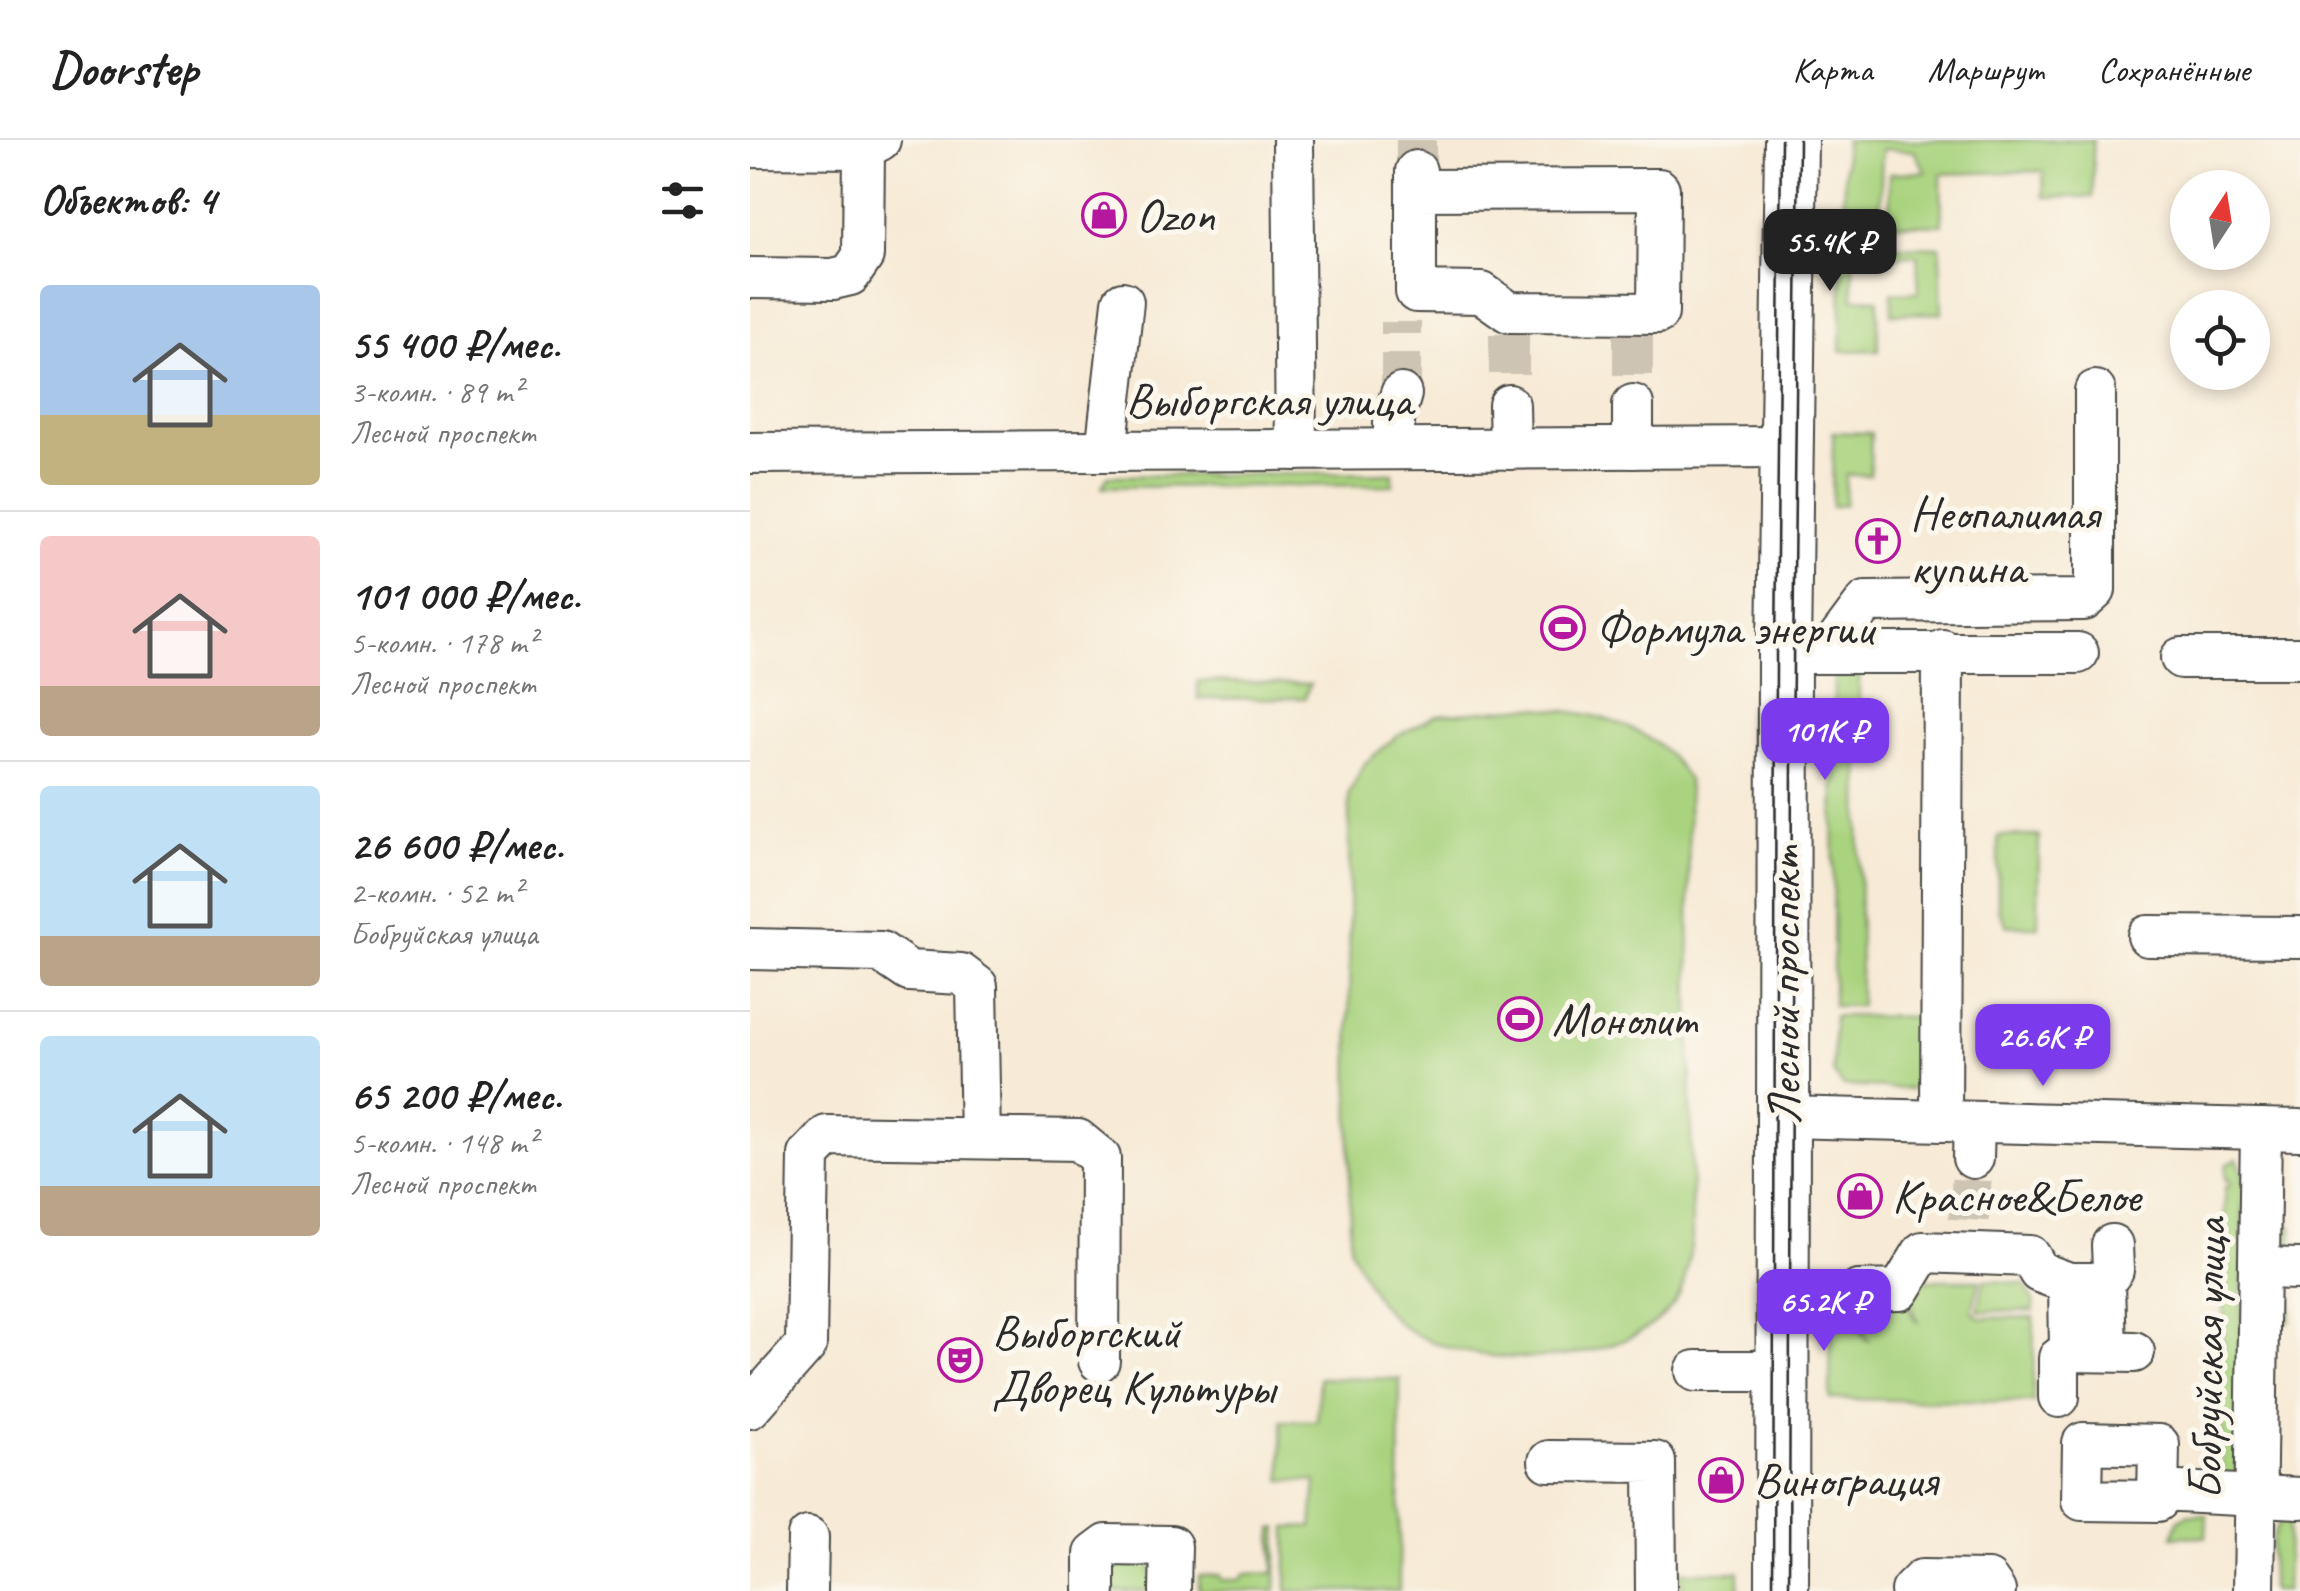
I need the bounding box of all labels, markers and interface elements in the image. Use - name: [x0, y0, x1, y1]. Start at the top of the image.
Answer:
- text: Doorstep: [50, 39, 198, 99]
- text: Карта: [1792, 47, 1873, 92]
- text: Маршрут: [1928, 47, 2043, 92]
- text: Сохранённые: [2098, 47, 2250, 92]
- north arrow: [2170, 170, 2270, 270]
- map controls: [2170, 170, 2270, 390]
- icon: filters: [655, 173, 710, 228]
- text: Объектов: 4: [40, 174, 216, 227]
- place label: Ozon: [1136, 185, 1215, 245]
- shop icon: Ozon: [1081, 192, 1127, 238]
- pin: 55.4K ₽: [1738, 209, 1922, 294]
- text: 55.4K ₽: [1785, 221, 1875, 262]
- button: locate: [2170, 290, 2270, 390]
- text: 55 400 ₽/мес.: [350, 318, 560, 371]
- icon: home: [120, 325, 240, 445]
- street label: Выборгская улица: [1126, 370, 1417, 430]
- text: 3-комн. · 89 m²: [350, 371, 522, 412]
- text: Лесной проспект: [350, 412, 536, 453]
- place label: Неопалимая купина: [1910, 483, 2103, 598]
- church icon: Неопалимая купина: [1855, 518, 1901, 564]
- text: 101 000 ₽/мес.: [350, 569, 580, 622]
- icon: home: [120, 576, 240, 696]
- place label: Формула энергии: [1596, 598, 1877, 658]
- sports icon: Формула энергии: [1540, 605, 1586, 651]
- text: 5-комн. · 178 m²: [350, 622, 537, 663]
- text: Лесной проспект: [350, 663, 536, 704]
- pin: 101K ₽: [1744, 698, 1906, 783]
- text: 101K ₽: [1783, 710, 1867, 751]
- text: 26 600 ₽/мес.: [350, 819, 563, 872]
- icon: home: [120, 826, 240, 946]
- street label: Лесной проспект: [1754, 844, 1814, 1124]
- text: 2-комн. · 52 m²: [350, 872, 522, 913]
- text: Бобруйская улица: [350, 913, 538, 954]
- place label: Монолит: [1552, 989, 1699, 1049]
- sports icon: Монолит: [1497, 996, 1543, 1042]
- pin: 26.6K ₽: [1951, 1004, 2135, 1089]
- text: 26.6K ₽: [1997, 1016, 2089, 1057]
- text: 65 200 ₽/мес.: [350, 1069, 562, 1122]
- icon: home: [120, 1076, 240, 1196]
- text: 5-комн. · 148 m²: [350, 1122, 537, 1163]
- text: Лесной проспект: [350, 1163, 536, 1204]
- place label: Красное&Белое: [1892, 1166, 2144, 1226]
- shop icon: Красное&Белое: [1837, 1173, 1883, 1219]
- street label: Бобруйская улица: [2175, 1215, 2239, 1500]
- pin: 65.2K ₽: [1732, 1269, 1916, 1354]
- text: 65.2K ₽: [1779, 1281, 1869, 1322]
- place label: Выборгский Дворец Культуры: [992, 1302, 1279, 1417]
- theatre icon: Выборгский Дворец Культуры: [937, 1337, 983, 1383]
- place label: Винограция: [1754, 1450, 1940, 1510]
- shop icon: Винограция: [1698, 1457, 1744, 1503]

